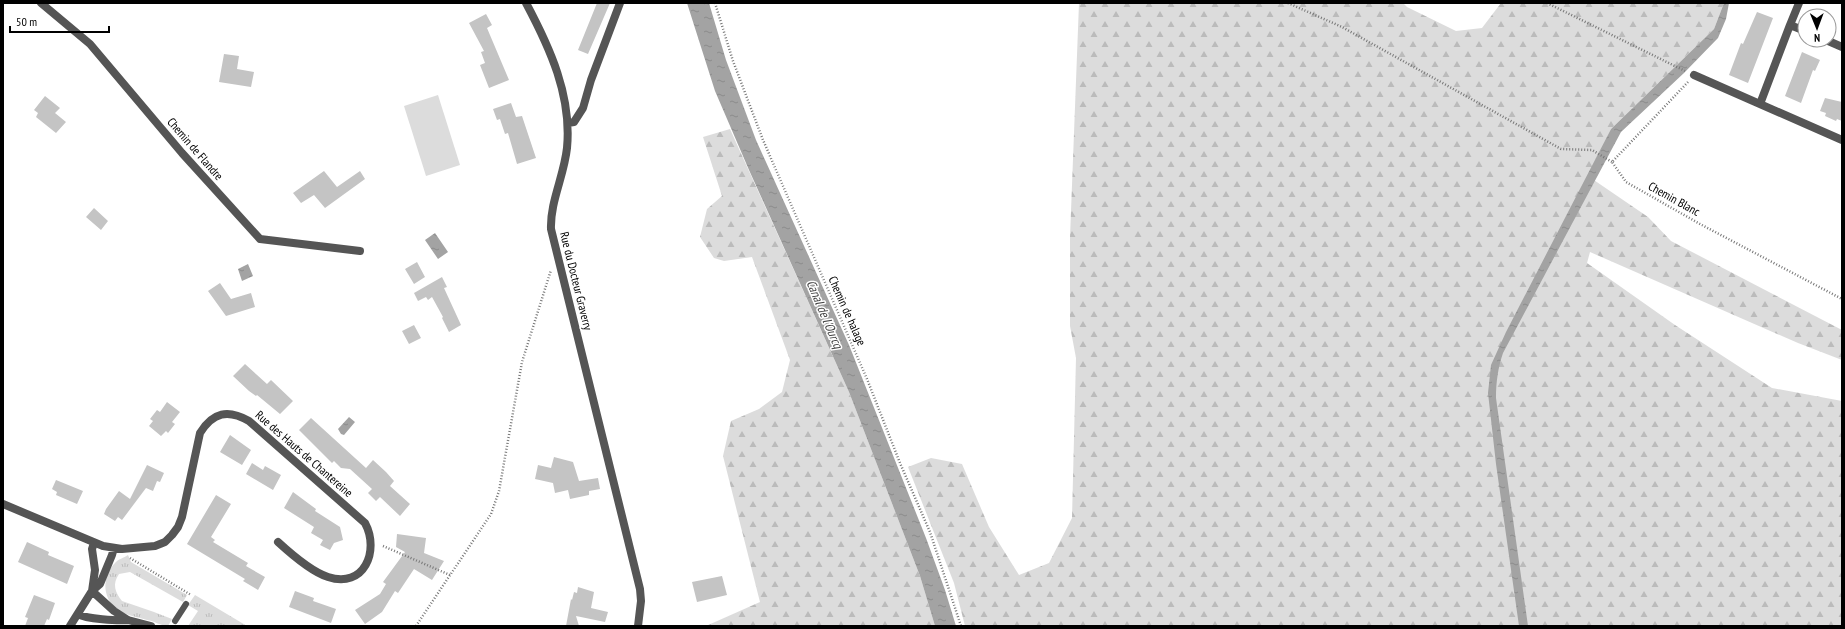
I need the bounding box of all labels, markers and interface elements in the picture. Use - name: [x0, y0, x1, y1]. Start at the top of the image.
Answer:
- scale bar: [10, 8, 109, 34]
- north arrow: [1797, 8, 1837, 48]
- text: 50 m: [16, 14, 37, 29]
- text: N: [1814, 31, 1820, 45]
- street label: Chemin de Flandre: [164, 114, 227, 183]
- street label: Chemin Blanc: [1646, 178, 1703, 219]
- street label: Rue du Docteur Graverry: [557, 230, 596, 332]
- street label: Chemin de halage: [825, 274, 869, 348]
- water label: Canal de l'Ourcq: [802, 277, 847, 352]
- street label: Rue des Hauts de Chantereine: [252, 407, 356, 500]

